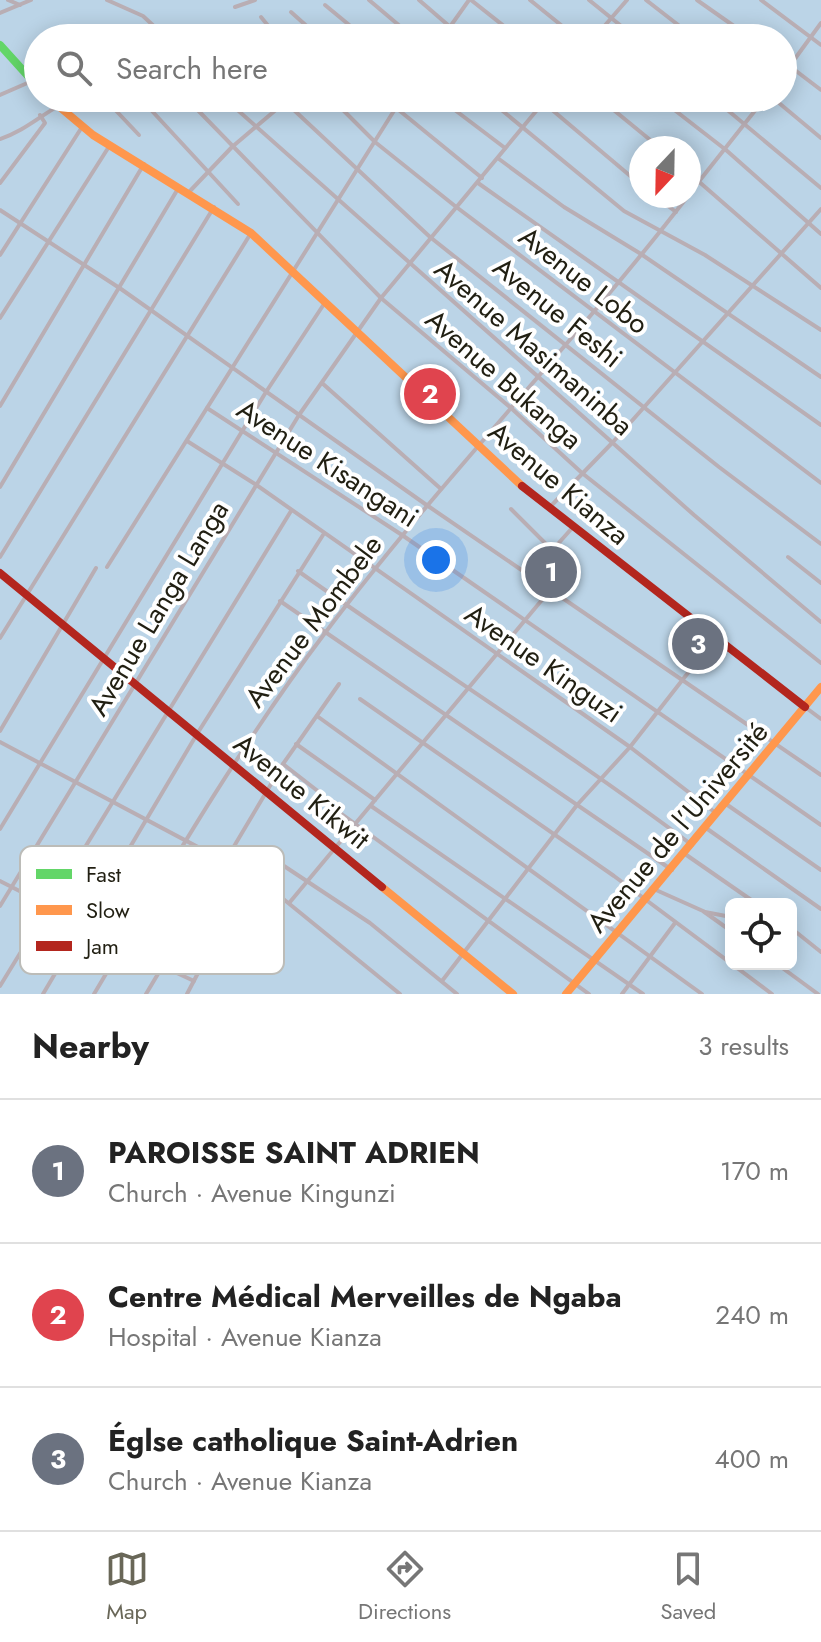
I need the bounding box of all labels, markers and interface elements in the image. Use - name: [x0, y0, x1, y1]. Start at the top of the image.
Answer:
- search box: [24, 24, 797, 112]
- icon: search: [52, 46, 96, 90]
- text: Search here: [116, 47, 268, 90]
- north arrow: [629, 136, 701, 208]
- street label: Avenue Lobo: [510, 217, 657, 344]
- street label: Avenue Feshi: [484, 247, 631, 378]
- street label: Avenue Masimaninba: [425, 249, 642, 445]
- street label: Avenue Bukanga: [416, 300, 591, 459]
- pin: 2: [404, 364, 456, 424]
- street label: Avenue Kisangani: [229, 389, 427, 538]
- street label: Avenue Kianza: [479, 412, 638, 555]
- street label: Avenue Langa Langa: [78, 493, 239, 724]
- street label: Avenue Mombele: [235, 526, 392, 716]
- your location: [416, 540, 456, 580]
- pin: 1: [525, 542, 577, 602]
- street label: Avenue Kinguzi: [456, 594, 631, 733]
- pin: 3: [672, 614, 724, 674]
- street label: Avenue de l’Université: [577, 713, 778, 941]
- street label: Avenue Kikwit: [225, 724, 379, 859]
- legend: [20, 846, 284, 974]
- text: Fast: [86, 858, 122, 890]
- text: Slow: [86, 894, 130, 926]
- map controls: [725, 898, 797, 970]
- button: locate: [725, 898, 797, 970]
- text: Jam: [83, 930, 119, 962]
- text: Nearby: [32, 1022, 149, 1071]
- text: 3 results: [698, 1027, 789, 1065]
- text: PAROISSE SAINT ADRIEN: [108, 1131, 480, 1174]
- text: 1: [51, 1152, 65, 1190]
- text: 170 m: [720, 1152, 789, 1190]
- text: Church · Avenue Kingunzi: [108, 1174, 396, 1212]
- text: Centre Médical Merveilles de Ngaba: [108, 1275, 622, 1318]
- text: 2: [49, 1296, 67, 1334]
- text: 240 m: [715, 1296, 789, 1334]
- text: Hospital · Avenue Kianza: [108, 1318, 382, 1356]
- text: Églse catholique Saint-Adrien: [108, 1419, 518, 1462]
- text: 3: [50, 1440, 66, 1478]
- text: 400 m: [715, 1440, 789, 1478]
- text: Church · Avenue Kianza: [108, 1462, 372, 1500]
- tab: Map: [105, 1547, 149, 1627]
- tab: Directions: [358, 1547, 451, 1627]
- tab: Saved: [661, 1547, 716, 1627]

